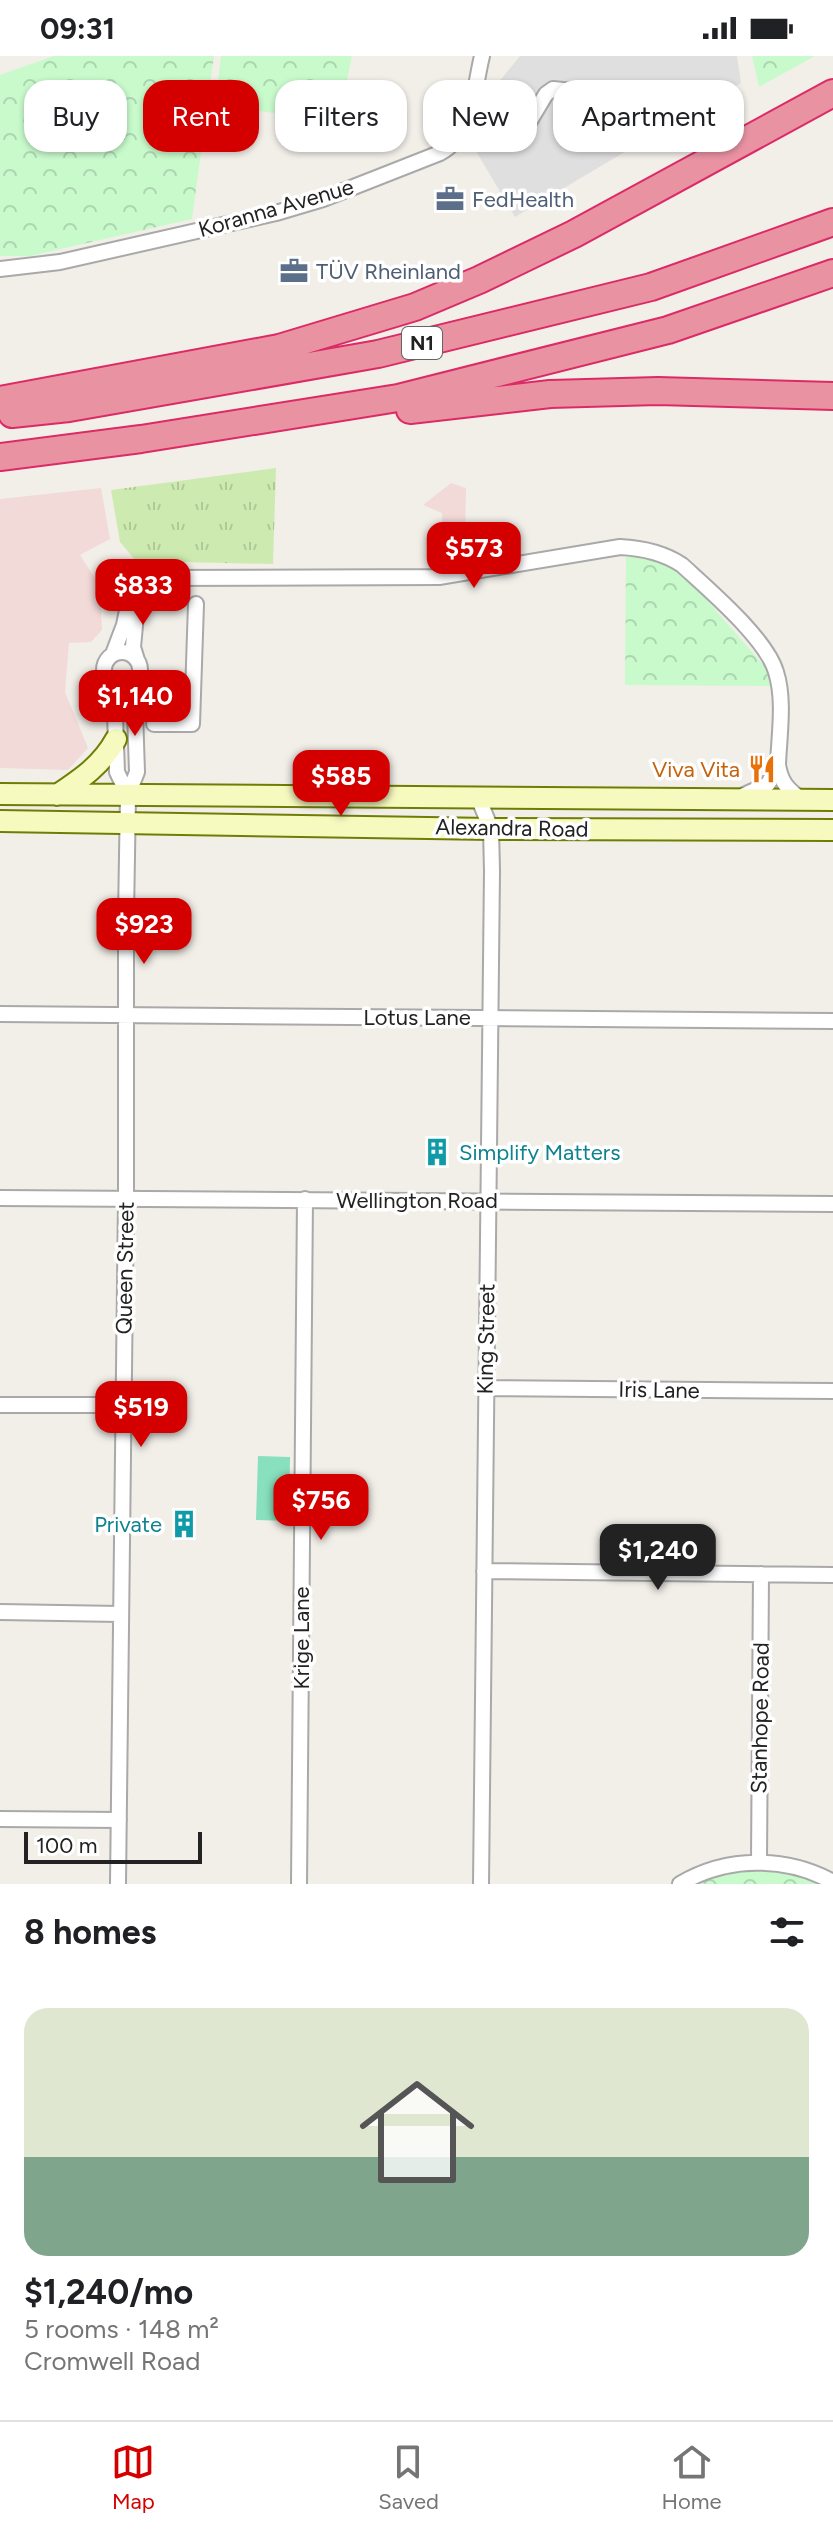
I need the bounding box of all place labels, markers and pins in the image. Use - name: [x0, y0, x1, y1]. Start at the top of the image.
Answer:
- office icon: FedHealth: [435, 184, 465, 214]
- place label: FedHealth: [472, 186, 574, 213]
- office icon: TÜV Rheinland: [279, 256, 309, 286]
- place label: TÜV Rheinland: [316, 258, 461, 285]
- pin: $573: [427, 522, 521, 590]
- pin: $833: [96, 559, 190, 627]
- pin: $1,140: [70, 670, 200, 738]
- pin: $585: [294, 750, 388, 818]
- restaurant icon: Viva Vita: [747, 754, 777, 784]
- place label: Viva Vita: [652, 756, 740, 783]
- pin: $923: [97, 898, 191, 966]
- building icon: Simplify Matters: [422, 1137, 452, 1167]
- place label: Simplify Matters: [459, 1139, 621, 1166]
- pin: $519: [94, 1381, 188, 1449]
- pin: $756: [274, 1474, 368, 1542]
- building icon: Private: [169, 1509, 199, 1539]
- place label: Private: [94, 1511, 162, 1538]
- pin: $1,240: [593, 1524, 723, 1592]

